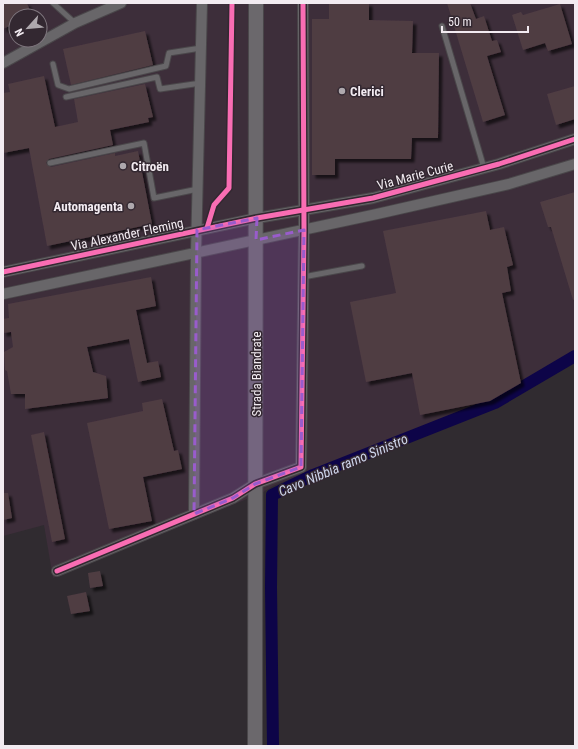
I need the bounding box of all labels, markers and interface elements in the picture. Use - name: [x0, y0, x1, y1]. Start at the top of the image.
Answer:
- north arrow: [8, 8, 48, 48]
- scale bar: [442, 8, 528, 34]
- text: 50 m: [448, 15, 472, 29]
- text: N: [12, 26, 27, 38]
- place label: Clerici: [350, 84, 384, 99]
- marker: Clerici: [337, 86, 347, 96]
- street label: Via Marie Curie: [375, 158, 455, 193]
- place label: Citroën: [131, 159, 169, 174]
- marker: Citroën: [118, 161, 128, 171]
- place label: Automagenta: [54, 199, 123, 214]
- marker: Automagenta: [126, 201, 136, 211]
- street label: Via Alexander Fleming: [69, 215, 185, 254]
- street label: Strada Biandrate: [249, 331, 264, 417]
- water label: Cavo Nibbia ramo Sinistro: [276, 430, 410, 500]

